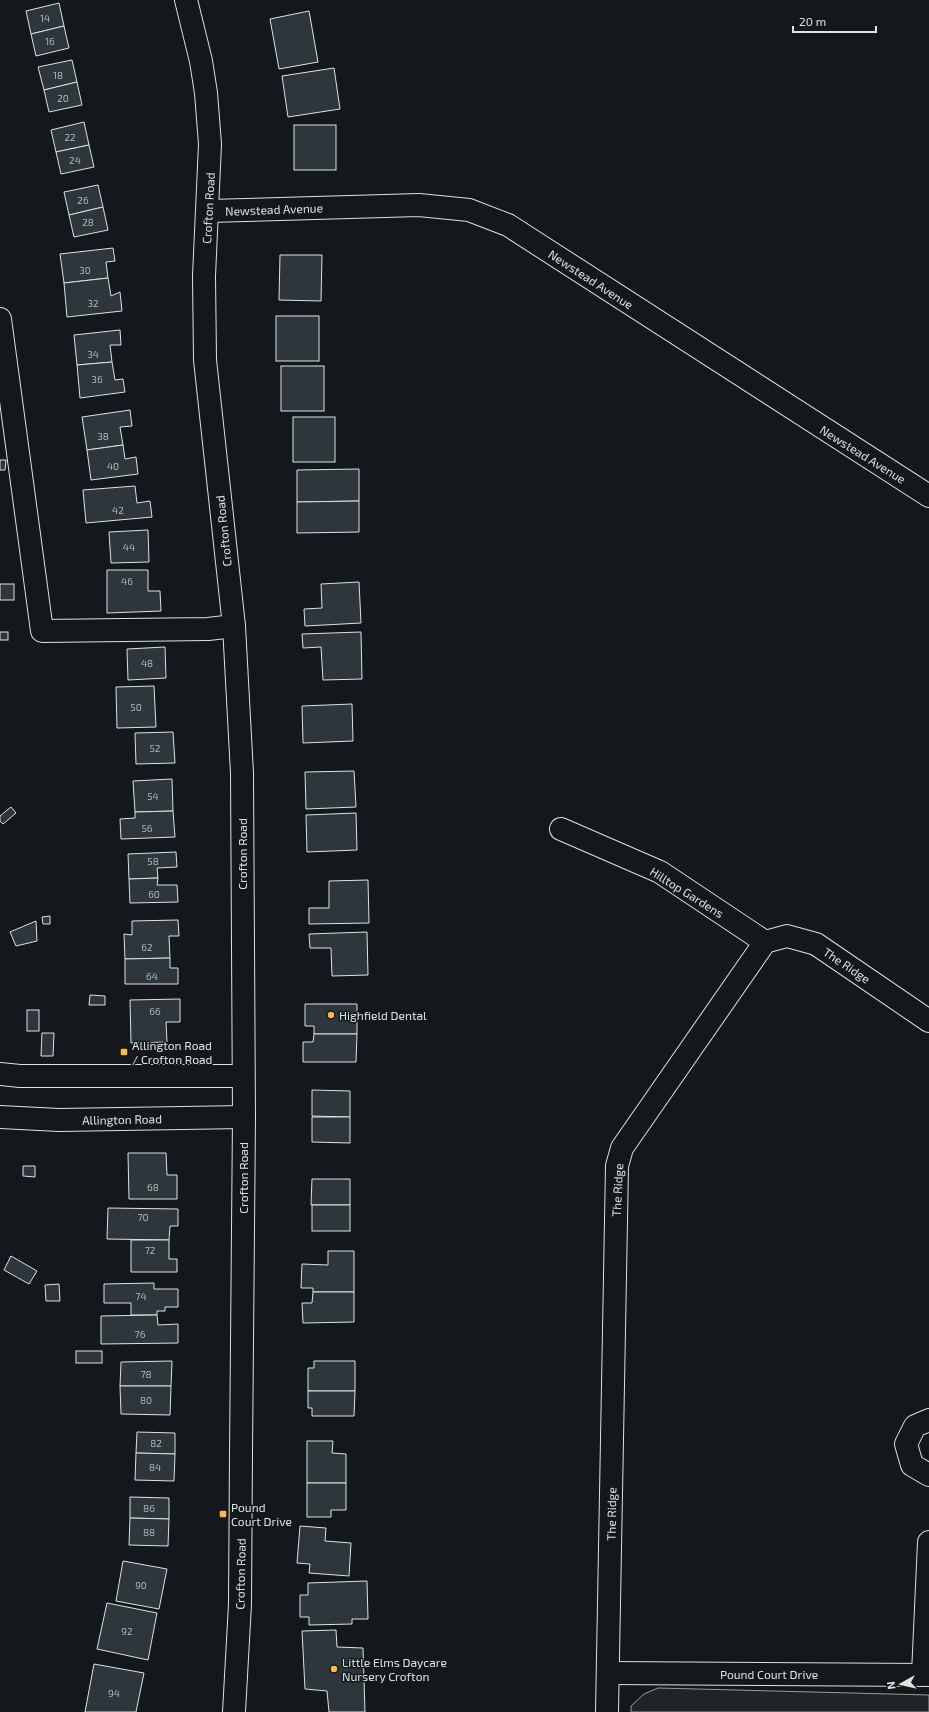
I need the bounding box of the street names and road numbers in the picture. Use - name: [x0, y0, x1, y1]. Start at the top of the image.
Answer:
- street label: Crofton Road: [199, 172, 217, 244]
- street label: Newstead Avenue: [225, 200, 323, 218]
- street label: Newstead Avenue: [546, 246, 636, 312]
- street label: Newstead Avenue: [818, 422, 908, 486]
- street label: Crofton Road: [212, 495, 234, 567]
- street label: Crofton Road: [235, 818, 249, 890]
- street label: Hilltop Gardens: [648, 864, 726, 920]
- street label: The Ridge: [821, 944, 873, 986]
- street label: Allington Road: [82, 1111, 162, 1127]
- street label: Crofton Road: [236, 1142, 250, 1214]
- street label: The Ridge: [609, 1163, 625, 1217]
- street label: The Ridge: [604, 1487, 618, 1541]
- street label: Crofton Road: [232, 1538, 248, 1610]
- street label: Pound Court Drive: [720, 1667, 818, 1681]

